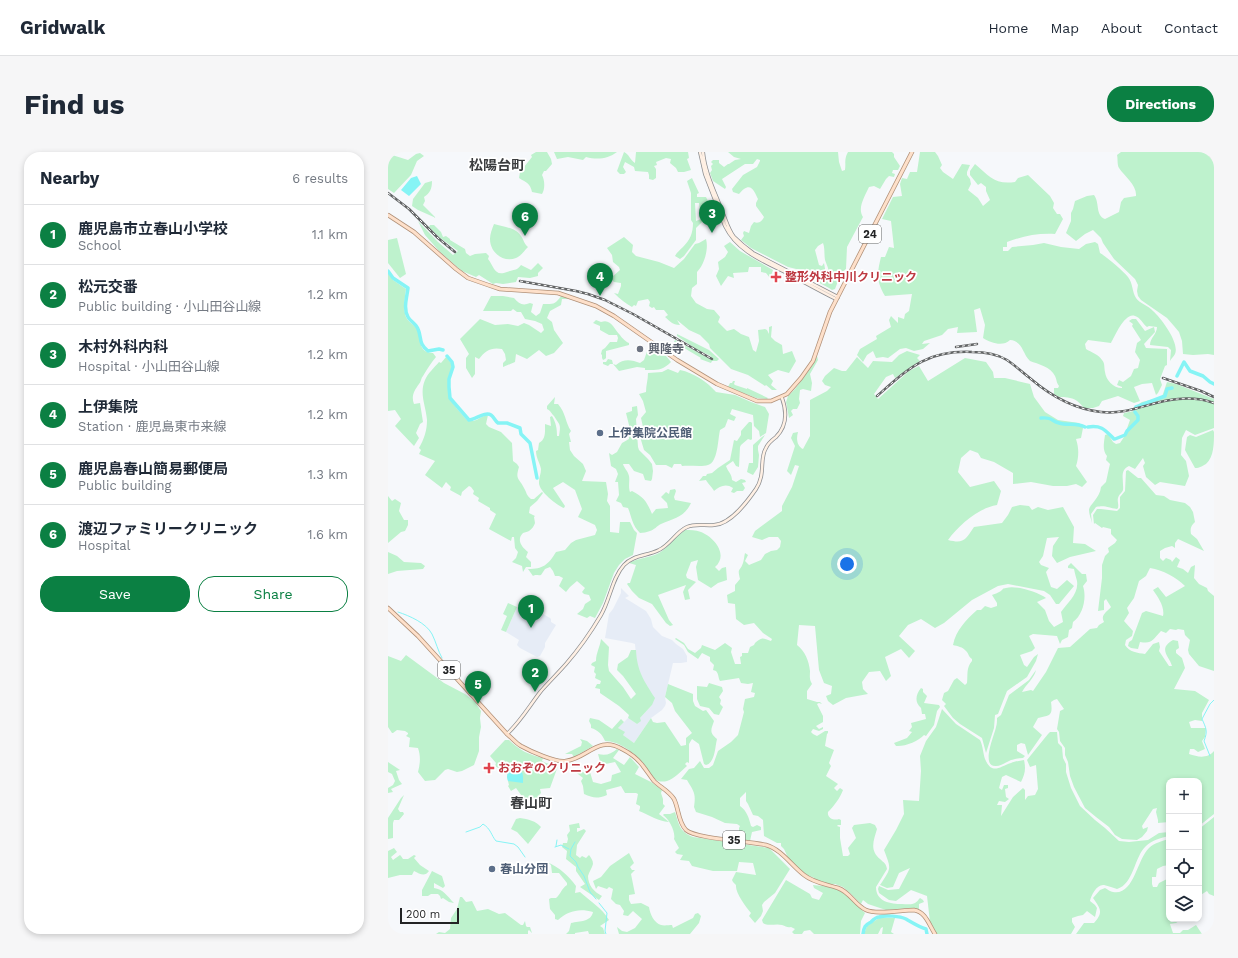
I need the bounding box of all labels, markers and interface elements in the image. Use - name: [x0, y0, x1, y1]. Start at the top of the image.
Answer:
- text: Gridwalk: [20, 16, 105, 39]
- text: Home: [988, 20, 1028, 36]
- text: Map: [1050, 20, 1079, 36]
- text: About: [1101, 20, 1142, 36]
- text: Contact: [1164, 20, 1218, 36]
- button: Directions: [1107, 86, 1214, 122]
- text: Find us: [24, 88, 124, 121]
- district label: 松陽台町: [469, 157, 525, 173]
- text: Nearby: [40, 168, 99, 188]
- text: 6 results: [292, 171, 348, 186]
- pin: 3: [699, 200, 725, 233]
- pin: 6: [512, 203, 538, 236]
- text: 鹿児島市立春山小学校: [78, 220, 228, 238]
- road number: 24: [859, 225, 881, 243]
- text: 1: [50, 227, 56, 242]
- text: 1.1 km: [312, 227, 348, 242]
- text: School: [78, 238, 121, 253]
- pin: 4: [587, 263, 613, 296]
- place label: 整形外科中川クリニック: [785, 270, 917, 284]
- marker: 整形外科中川クリニック: [770, 271, 782, 283]
- text: 松元交番: [78, 278, 138, 296]
- text: 2: [49, 287, 57, 302]
- text: 1.2 km: [308, 287, 348, 302]
- text: Public building · 小山田谷山線: [78, 299, 261, 314]
- text: 木村外科内科: [78, 338, 168, 356]
- place label: 興隆寺: [648, 342, 684, 356]
- marker: 興隆寺: [635, 344, 645, 354]
- text: 3: [49, 347, 57, 362]
- text: 1.2 km: [308, 347, 348, 362]
- text: Hospital · 小山田谷山線: [78, 359, 220, 374]
- text: 上伊集院: [78, 398, 138, 416]
- text: 4: [49, 407, 57, 422]
- text: 1.2 km: [308, 407, 348, 422]
- text: Station · 鹿児島東市来線: [78, 419, 226, 434]
- place label: 上伊集院公民館: [608, 426, 692, 440]
- marker: 上伊集院公民館: [595, 428, 605, 438]
- text: 鹿児島春山簡易郵便局: [78, 460, 228, 478]
- text: 5: [49, 467, 57, 482]
- text: 1.3 km: [308, 467, 348, 482]
- text: Public building: [78, 478, 171, 493]
- text: 渡辺ファミリークリニック: [78, 520, 258, 538]
- text: 6: [49, 527, 57, 542]
- text: 1.6 km: [308, 527, 348, 542]
- text: Hospital: [78, 538, 130, 553]
- your location: [837, 554, 857, 574]
- button: Save: [40, 576, 190, 612]
- button: Share: [198, 576, 348, 612]
- pin: 1: [518, 595, 544, 628]
- pin: 2: [522, 659, 548, 692]
- road number: 35: [438, 661, 460, 679]
- pin: 5: [465, 671, 491, 704]
- place label: おおぞのクリニック: [498, 761, 606, 775]
- marker: おおぞのクリニック: [483, 762, 495, 774]
- map controls: [1166, 778, 1202, 922]
- button: +: [1166, 778, 1202, 814]
- district label: 春山町: [510, 795, 552, 811]
- button: −: [1166, 814, 1202, 850]
- road number: 35: [723, 831, 745, 849]
- button: locate: [1166, 850, 1202, 886]
- place label: 春山分団: [500, 862, 548, 876]
- marker: 春山分団: [487, 864, 497, 874]
- button: layers: [1166, 886, 1202, 922]
- scale bar: [400, 906, 459, 925]
- text: 200 m: [406, 908, 440, 921]

